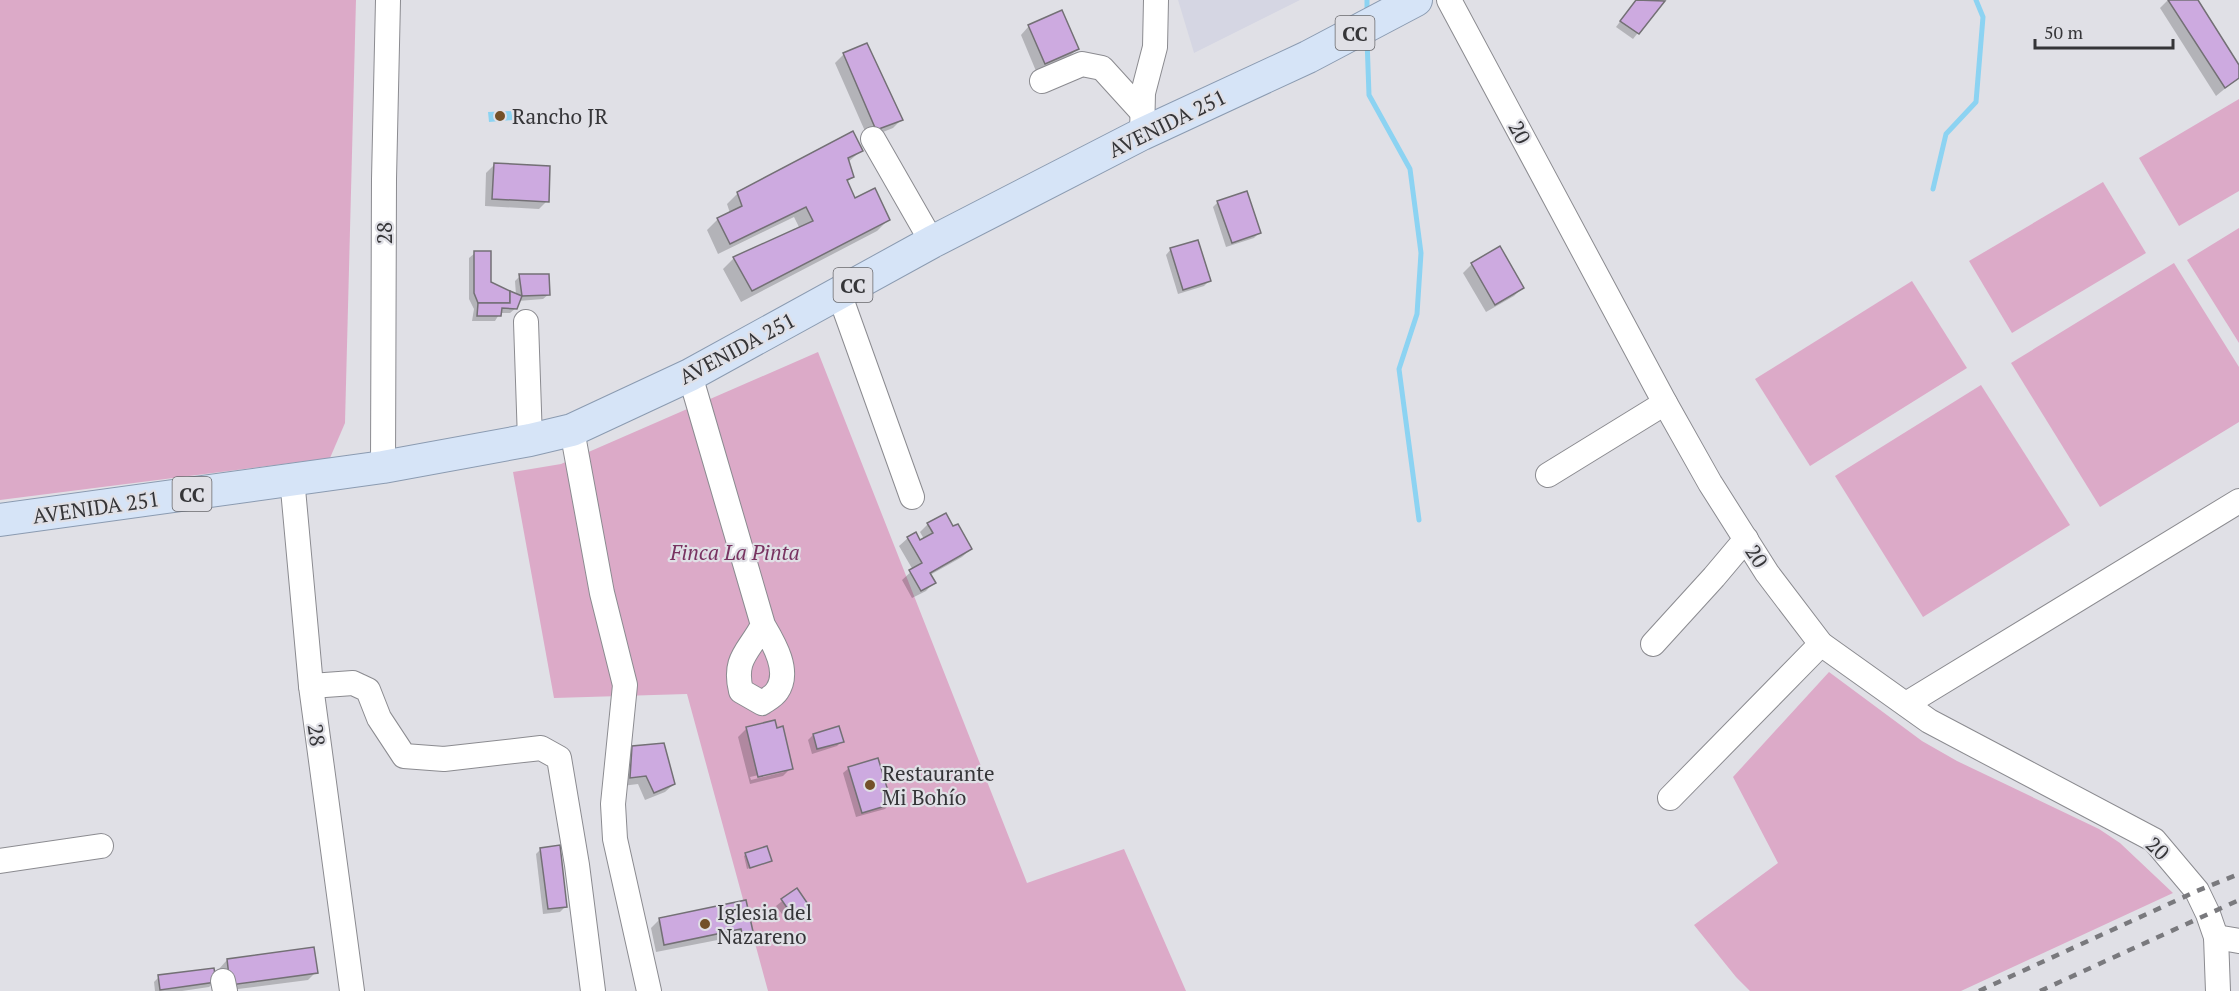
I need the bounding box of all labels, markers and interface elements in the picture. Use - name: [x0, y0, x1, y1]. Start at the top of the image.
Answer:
- scale bar: [2035, 12, 2173, 50]
- road number: CC: [1336, 16, 1374, 50]
- text: 50 m: [2044, 20, 2084, 44]
- street label: AVENIDA 251: [1103, 82, 1231, 164]
- place label: Rancho JR: [512, 102, 608, 130]
- marker: Rancho JR: [493, 109, 507, 123]
- street label: 20: [1502, 116, 1538, 148]
- street label: 28: [370, 222, 398, 244]
- road number: CC: [834, 268, 872, 302]
- street label: AVENIDA 251: [674, 306, 800, 390]
- road number: CC: [172, 477, 212, 511]
- street label: AVENIDA 251: [31, 484, 161, 530]
- park label: Finca La Pinta: [669, 538, 800, 566]
- street label: 20: [1739, 539, 1775, 573]
- street label: 28: [302, 722, 332, 748]
- place label: Restaurante Mi Bohío: [882, 759, 995, 811]
- marker: Restaurante Mi Bohío: [863, 778, 877, 792]
- street label: 20: [2140, 830, 2176, 866]
- place label: Iglesia del Nazareno: [717, 898, 812, 950]
- marker: Iglesia del Nazareno: [698, 917, 712, 931]

